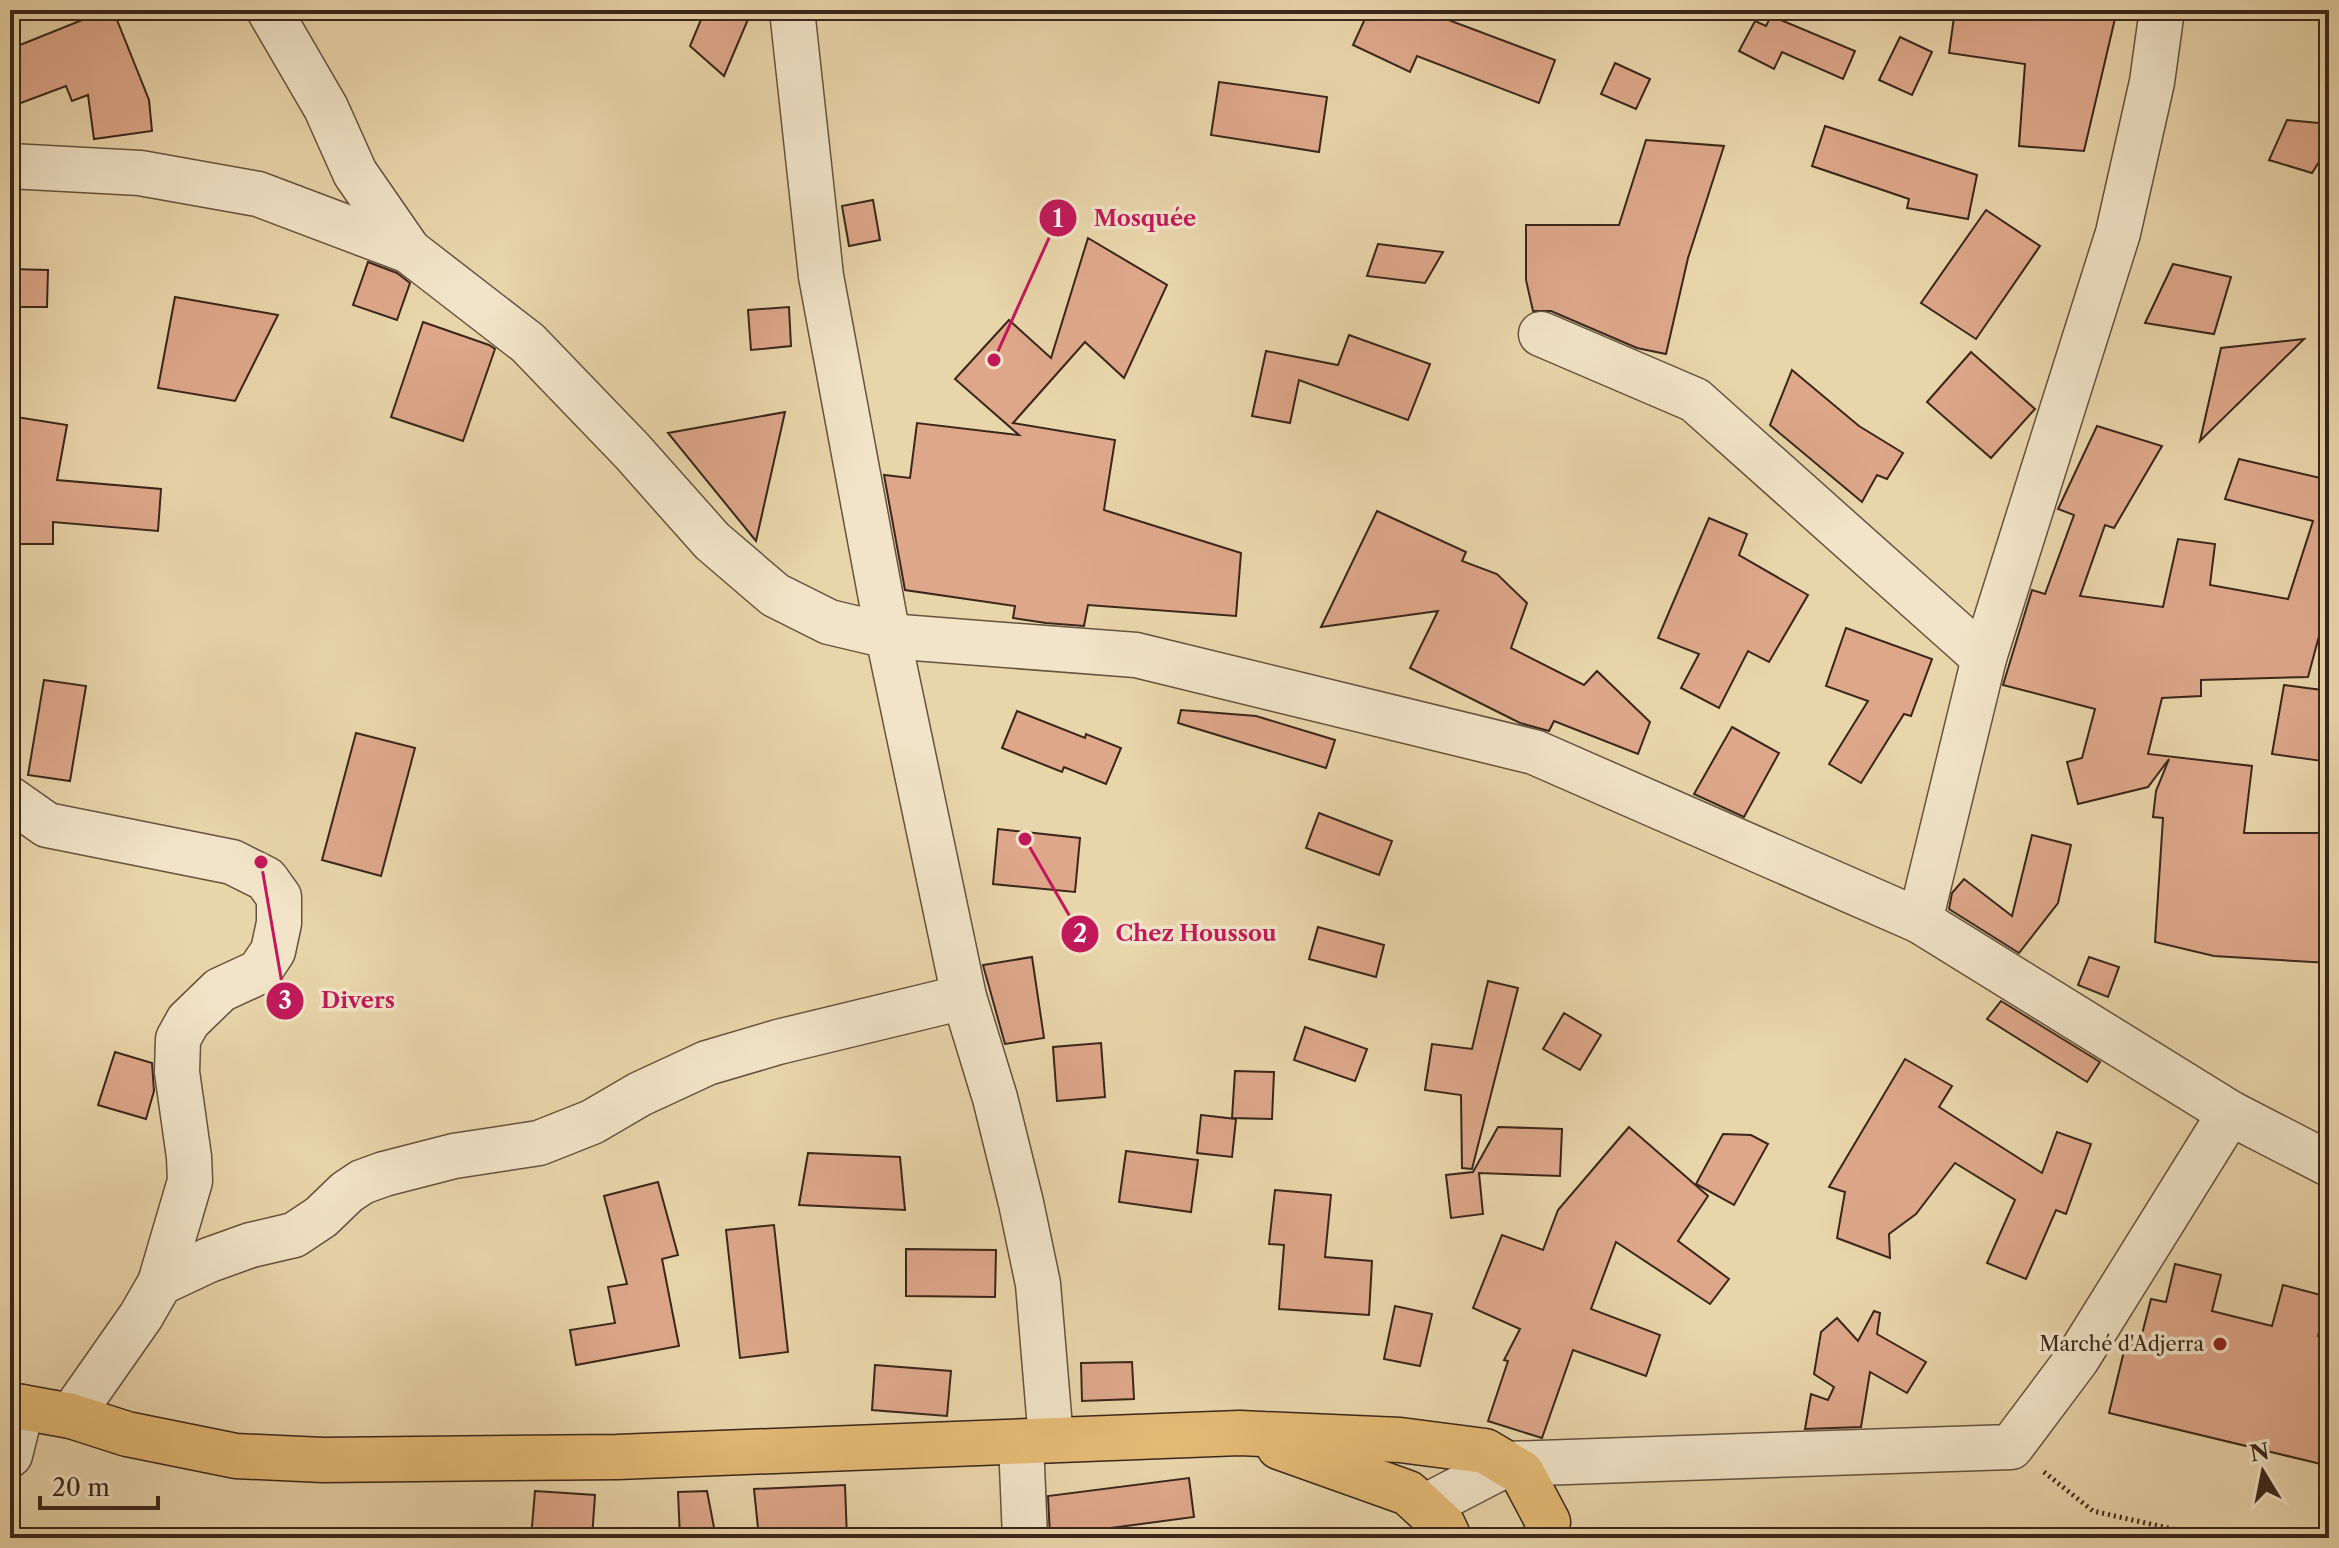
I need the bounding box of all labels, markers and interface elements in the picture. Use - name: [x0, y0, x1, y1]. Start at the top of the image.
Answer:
- callout: Mosquée: [1038, 195, 1212, 241]
- text: 1: [1053, 204, 1064, 233]
- text: Mosquée: [1094, 205, 1196, 232]
- callout: Chez Houssou: [1060, 911, 1293, 957]
- text: 2: [1073, 919, 1087, 948]
- text: Chez Houssou: [1116, 920, 1277, 947]
- callout: Divers: [265, 978, 410, 1024]
- text: 3: [278, 986, 292, 1015]
- text: Divers: [321, 987, 395, 1014]
- place label: Marché d'Adjerra: [2040, 1332, 2204, 1356]
- marker: Marché d'Adjerra: [2211, 1335, 2229, 1353]
- north arrow: [2223, 1432, 2303, 1512]
- text: N: [2248, 1438, 2271, 1468]
- scale bar: [40, 1460, 158, 1510]
- text: 20 m: [52, 1473, 110, 1502]

